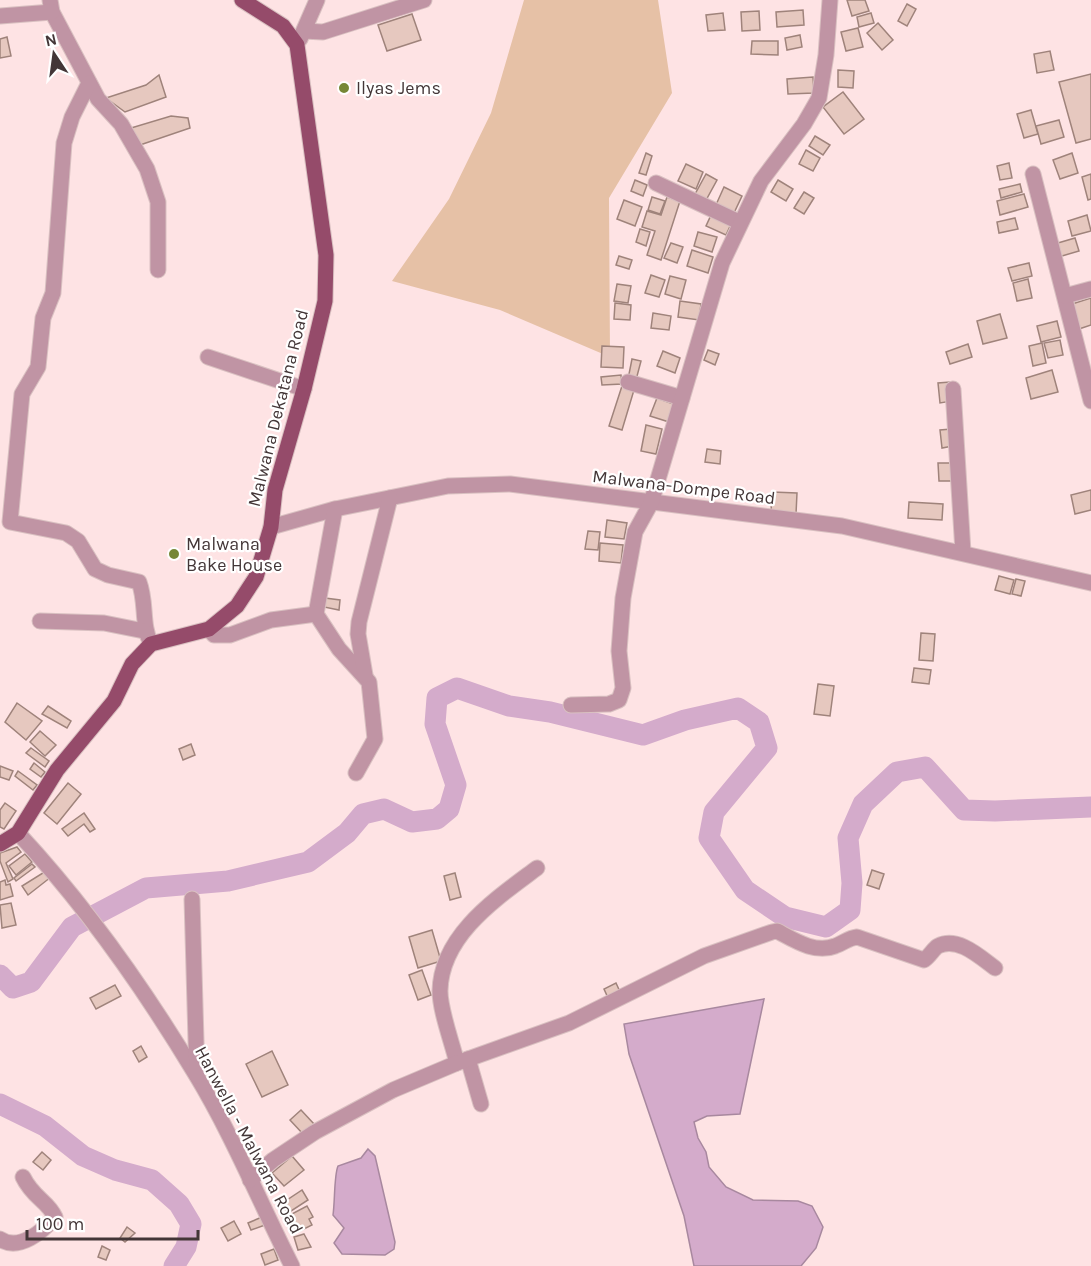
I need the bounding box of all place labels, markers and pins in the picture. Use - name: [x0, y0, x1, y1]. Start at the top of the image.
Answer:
- place label: Ilyas Jems: [356, 77, 441, 99]
- marker: Ilyas Jems: [337, 81, 351, 95]
- place label: Malwana Bake House: [186, 533, 282, 576]
- marker: Malwana Bake House: [167, 547, 181, 561]

